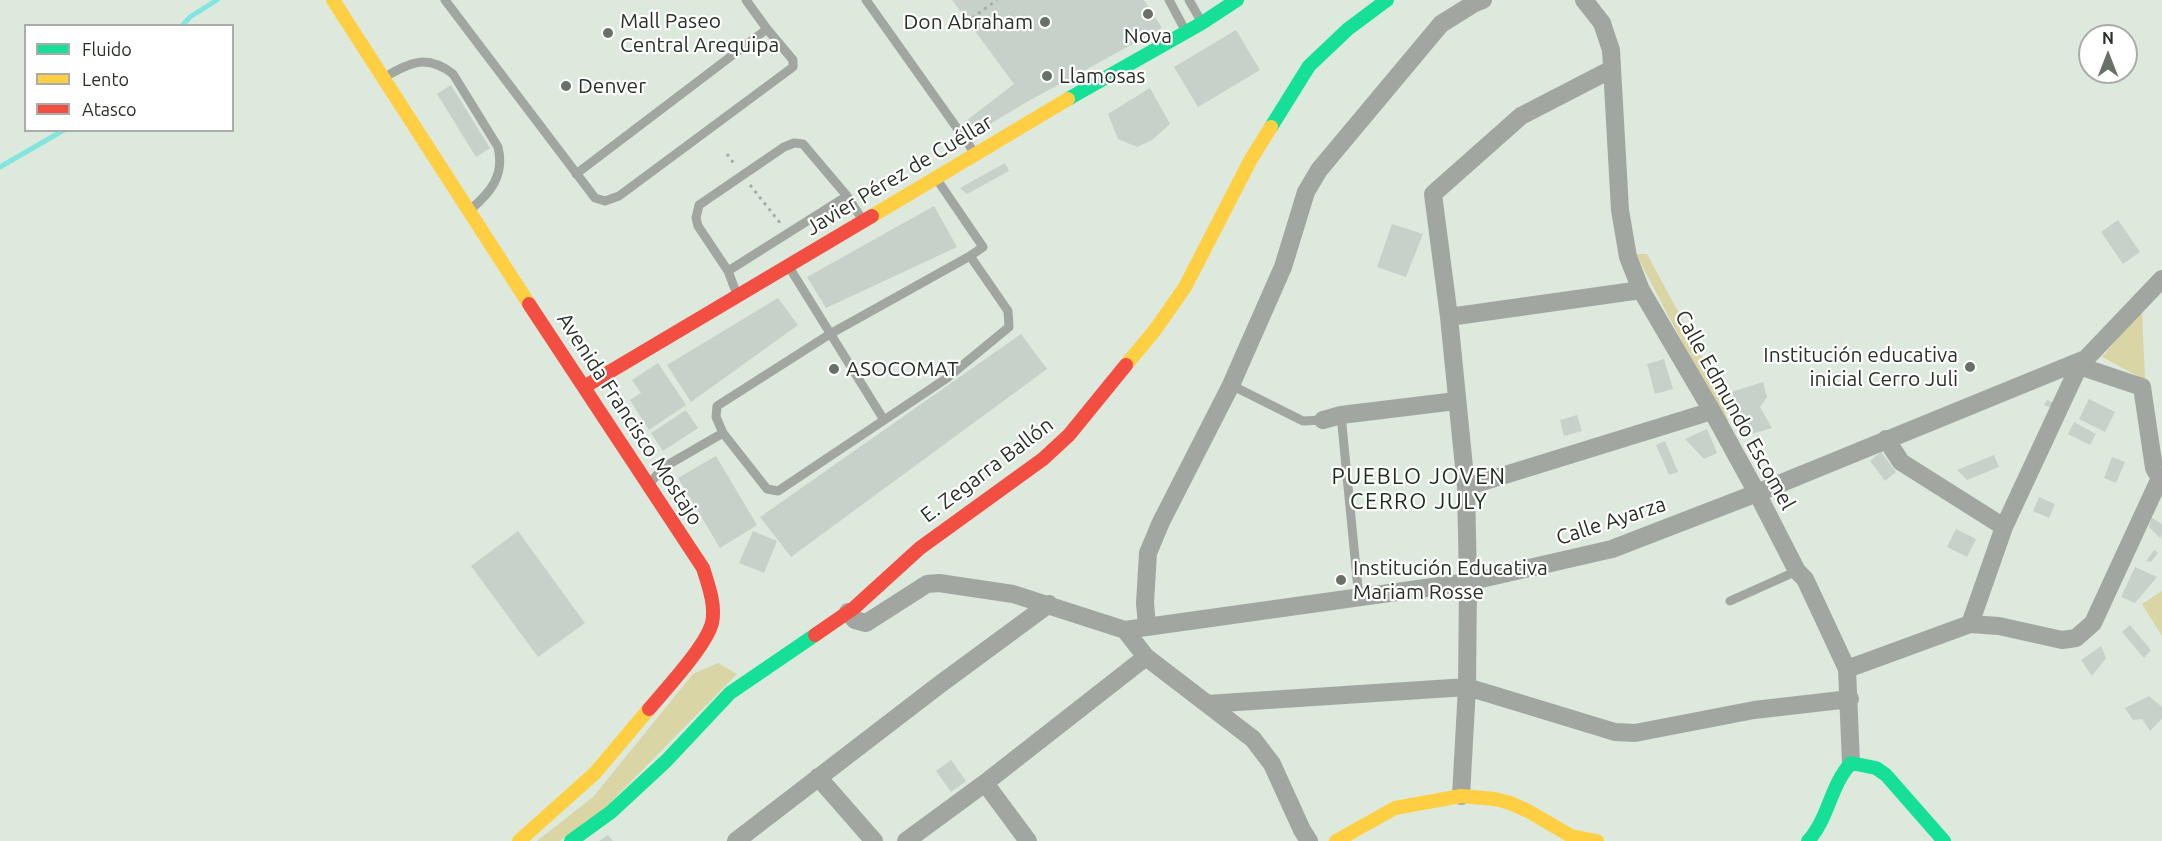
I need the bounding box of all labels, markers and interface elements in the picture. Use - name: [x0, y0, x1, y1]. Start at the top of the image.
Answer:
- marker: Nova: [1141, 7, 1155, 21]
- place label: Mall Paseo Central Arequipa: [620, 8, 779, 58]
- place label: Don Abraham: [904, 9, 1033, 35]
- marker: Don Abraham: [1038, 15, 1052, 29]
- place label: Nova: [1124, 23, 1172, 49]
- legend: [24, 24, 234, 132]
- north arrow: [2078, 24, 2138, 84]
- marker: Mall Paseo Central Arequipa: [601, 26, 615, 40]
- text: N: [2102, 29, 2114, 47]
- text: Fluido: [82, 39, 132, 59]
- place label: Llamosas: [1059, 63, 1145, 89]
- text: Lento: [82, 69, 129, 89]
- marker: Llamosas: [1040, 69, 1054, 83]
- place label: Denver: [578, 73, 646, 99]
- marker: Denver: [559, 79, 573, 93]
- text: Atasco: [82, 99, 137, 119]
- street label: Javier Pérez de Cuéllar: [801, 109, 997, 241]
- street label: Calle Edmundo Escomel: [1670, 306, 1800, 514]
- street label: Avenida Francisco Mostajo: [552, 308, 708, 530]
- place label: Institución educativa inicial Cerro Juli: [1763, 342, 1958, 392]
- place label: ASOCOMAT: [846, 356, 959, 382]
- marker: Institución educativa inicial Cerro Juli: [1963, 360, 1977, 374]
- marker: ASOCOMAT: [827, 362, 841, 376]
- street label: E. Zegarra Ballón: [916, 412, 1058, 528]
- district label: PUEBLO JOVEN CERRO JULY: [1332, 464, 1506, 516]
- street label: Calle Ayarza: [1553, 491, 1669, 551]
- place label: Institución Educativa Mariam Rosse: [1353, 555, 1548, 605]
- marker: Institución Educativa Mariam Rosse: [1334, 573, 1348, 587]

